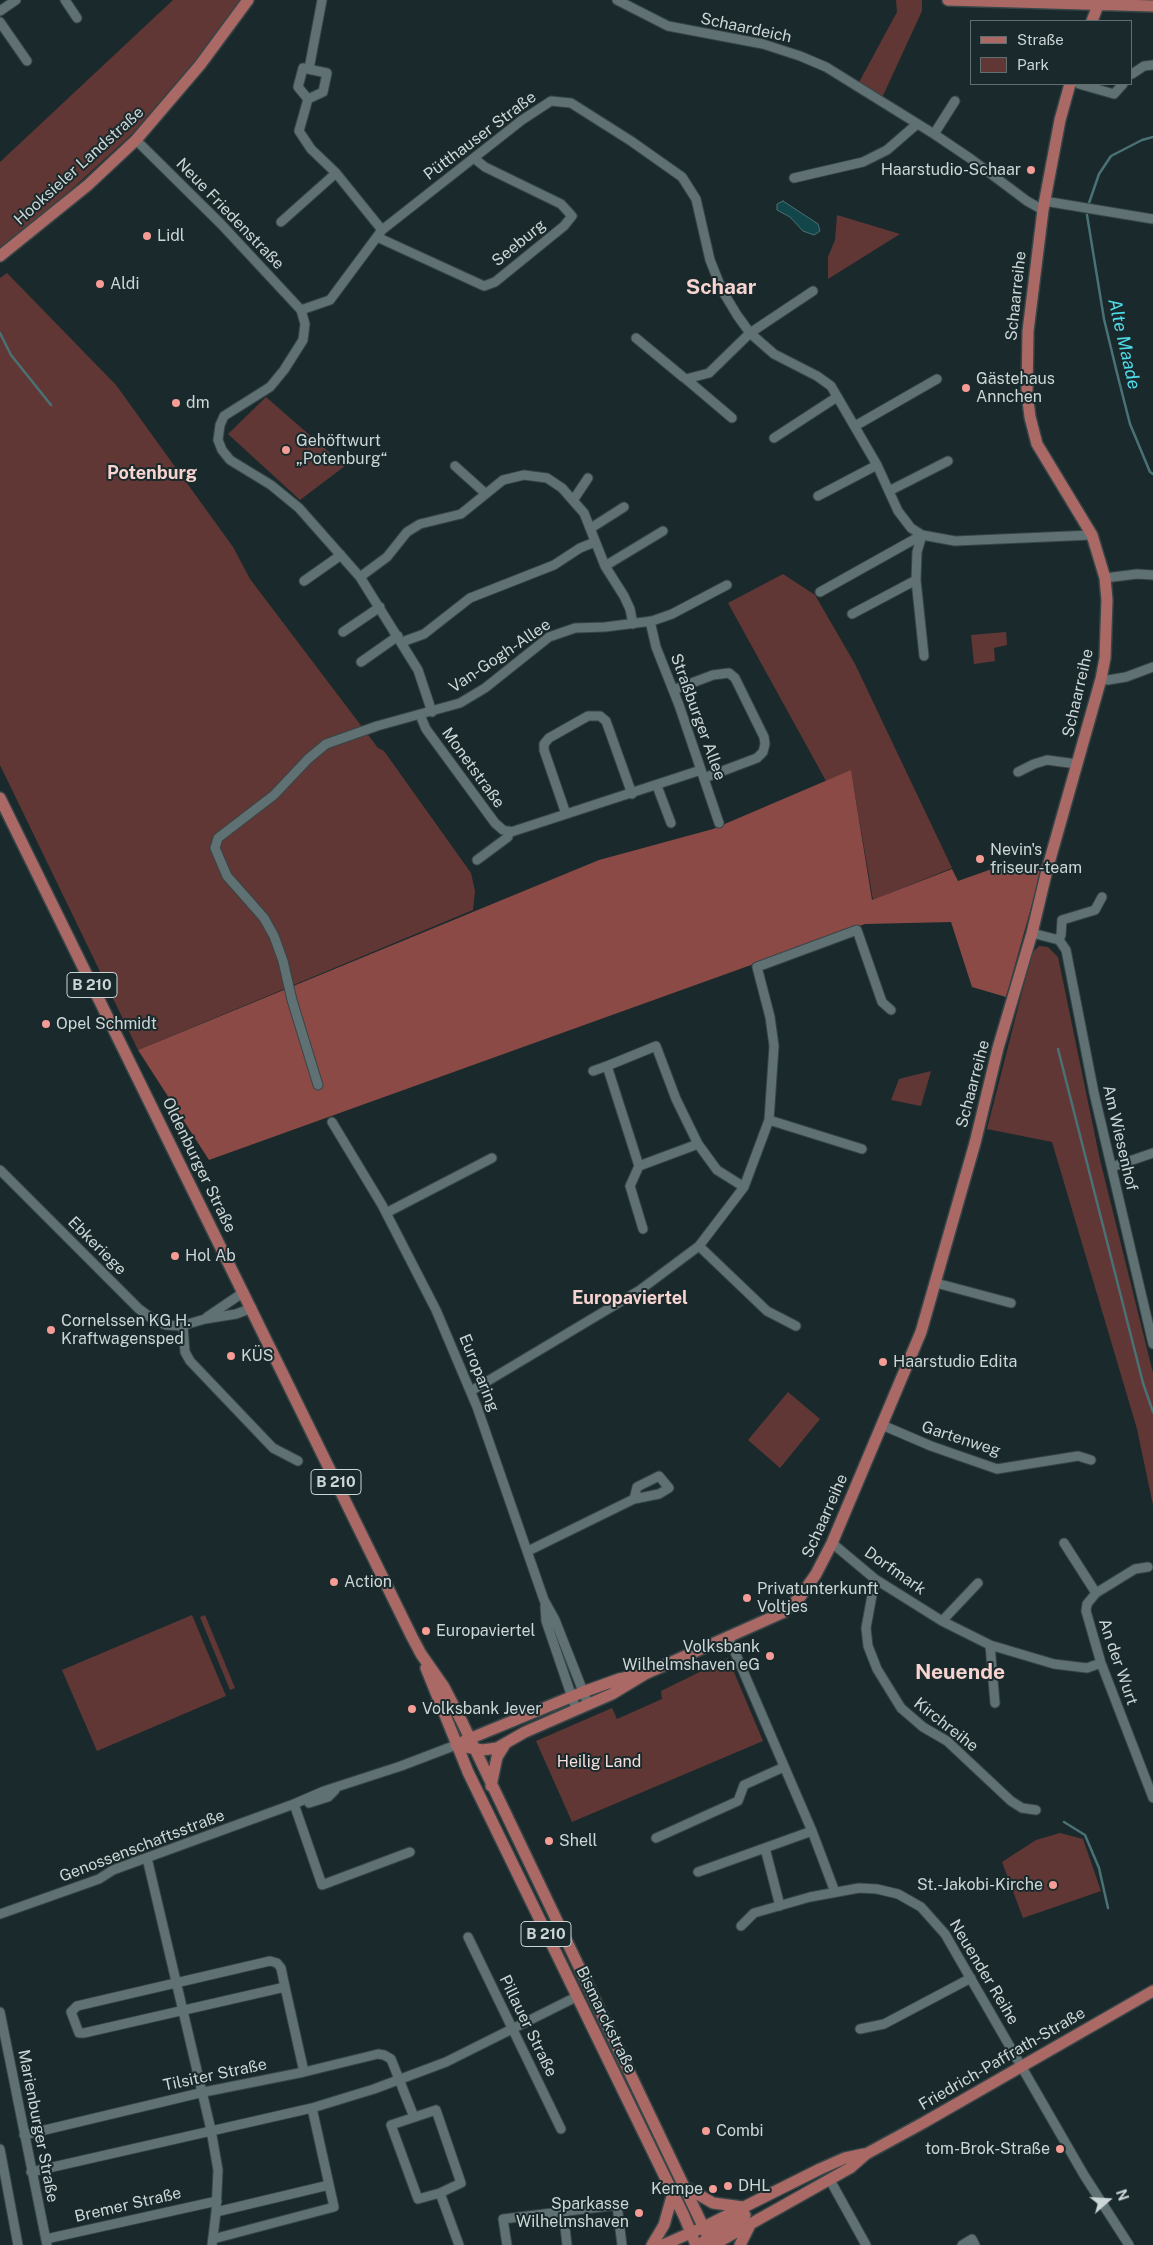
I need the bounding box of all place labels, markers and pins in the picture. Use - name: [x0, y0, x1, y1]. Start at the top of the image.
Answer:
- place label: Haarstudio-Schaar: [881, 160, 1021, 180]
- marker: Haarstudio-Schaar: [1025, 164, 1037, 176]
- place label: Lidl: [157, 226, 185, 246]
- marker: Lidl: [141, 230, 153, 242]
- place label: Aldi: [110, 274, 139, 294]
- marker: Aldi: [94, 278, 106, 290]
- place label: Gästehaus Annchen: [976, 369, 1055, 407]
- marker: Gästehaus Annchen: [960, 382, 972, 394]
- place label: dm: [186, 393, 209, 413]
- marker: dm: [170, 397, 182, 409]
- place label: Gehöftwurt „Potenburg“: [296, 431, 387, 469]
- marker: Gehöftwurt „Potenburg“: [280, 444, 292, 456]
- place label: Nevin's friseur-team: [990, 840, 1082, 878]
- marker: Nevin's friseur-team: [974, 853, 986, 865]
- place label: Opel Schmidt: [56, 1014, 157, 1034]
- marker: Opel Schmidt: [40, 1018, 52, 1030]
- place label: Hol Ab: [185, 1246, 236, 1266]
- marker: Hol Ab: [169, 1250, 181, 1262]
- place label: Cornelssen KG H. Kraftwagensped: [61, 1311, 191, 1349]
- marker: Cornelssen KG H. Kraftwagensped: [45, 1324, 57, 1336]
- place label: KÜS: [241, 1346, 274, 1366]
- marker: KÜS: [225, 1350, 237, 1362]
- place label: Haarstudio Edita: [893, 1352, 1017, 1372]
- marker: Haarstudio Edita: [877, 1356, 889, 1368]
- place label: Action: [344, 1572, 392, 1592]
- marker: Action: [328, 1576, 340, 1588]
- place label: Privatunterkunft Voltjes: [757, 1579, 879, 1617]
- marker: Privatunterkunft Voltjes: [741, 1592, 753, 1604]
- place label: Europaviertel: [436, 1621, 535, 1641]
- marker: Europaviertel: [420, 1625, 432, 1637]
- place label: Volksbank Wilhelmshaven eG: [622, 1637, 760, 1675]
- marker: Volksbank Wilhelmshaven eG: [764, 1650, 776, 1662]
- place label: Volksbank Jever: [422, 1699, 541, 1719]
- marker: Volksbank Jever: [406, 1703, 418, 1715]
- place label: Shell: [559, 1831, 597, 1851]
- marker: Shell: [543, 1835, 555, 1847]
- place label: St.-Jakobi-Kirche: [917, 1875, 1043, 1895]
- marker: St.-Jakobi-Kirche: [1047, 1879, 1059, 1891]
- place label: Combi: [716, 2121, 763, 2141]
- marker: Combi: [700, 2125, 712, 2137]
- place label: tom-Brok-Straße: [925, 2139, 1050, 2159]
- marker: tom-Brok-Straße: [1054, 2143, 1066, 2155]
- place label: DHL: [738, 2176, 771, 2196]
- place label: Kempe: [651, 2179, 703, 2199]
- marker: DHL: [722, 2180, 734, 2192]
- marker: Kempe: [707, 2183, 719, 2195]
- place label: Sparkasse Wilhelmshaven: [516, 2194, 629, 2232]
- marker: Sparkasse Wilhelmshaven: [633, 2207, 645, 2219]

